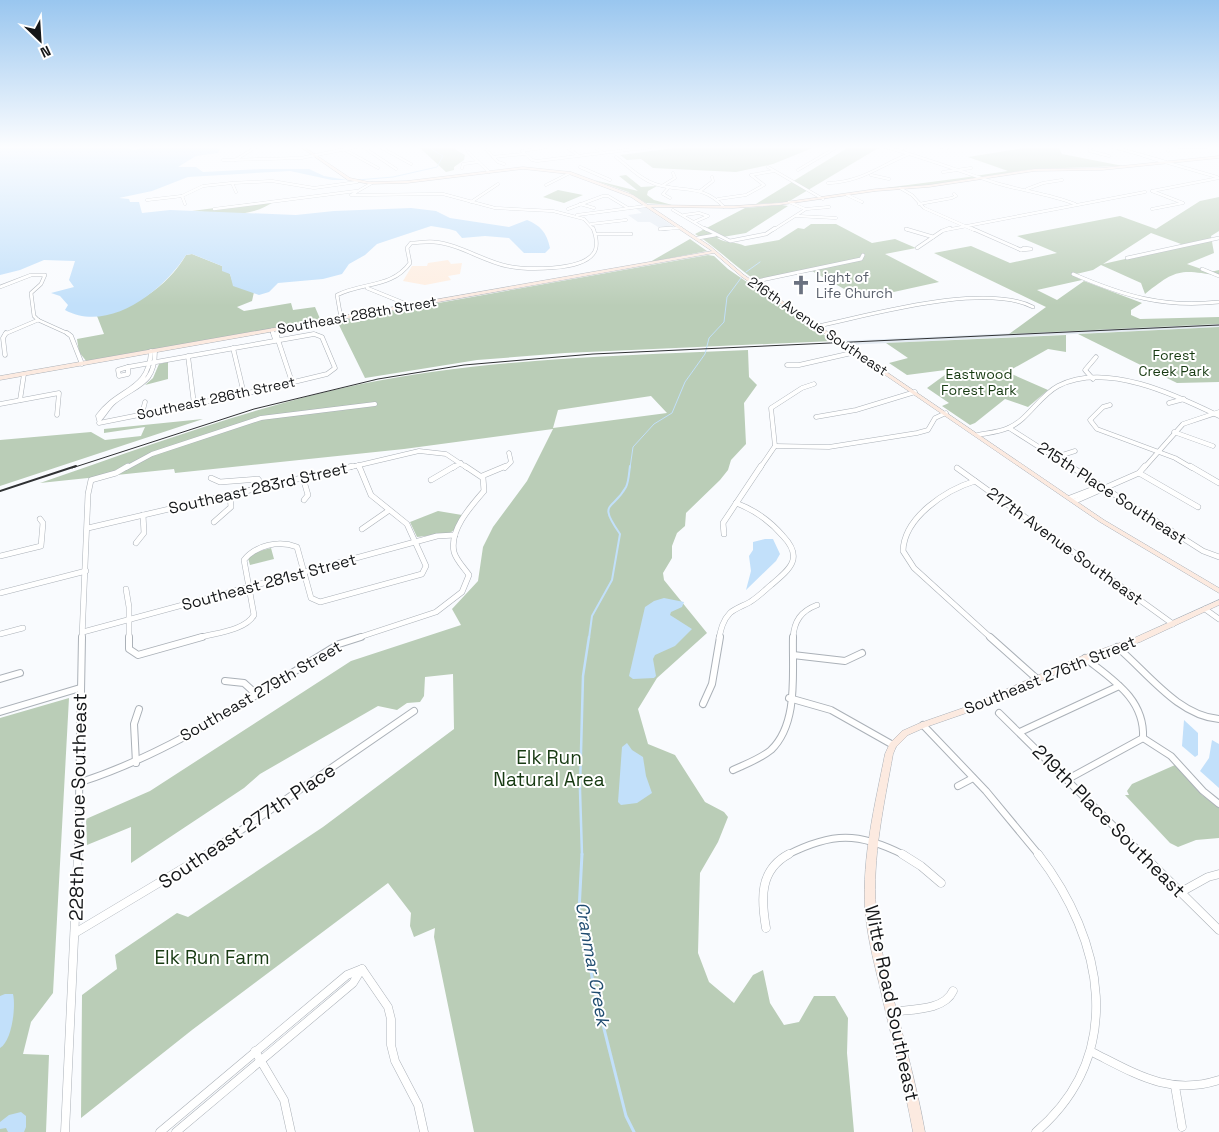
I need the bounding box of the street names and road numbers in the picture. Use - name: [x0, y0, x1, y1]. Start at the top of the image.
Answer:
- street label: 216th Avenue Southeast: [745, 272, 891, 380]
- street label: Southeast 288th Street: [276, 292, 438, 338]
- street label: Southeast 286th Street: [135, 372, 297, 424]
- street label: 215th Place Southeast: [1033, 437, 1191, 549]
- street label: Southeast 283rd Street: [166, 457, 350, 519]
- street label: 217th Avenue Southeast: [983, 482, 1147, 610]
- street label: Southeast 281st Street: [179, 549, 359, 615]
- street label: Southeast 276th Street: [961, 631, 1139, 719]
- street label: Southeast 279th Street: [176, 636, 346, 746]
- street label: 228th Avenue Southeast: [64, 693, 92, 921]
- street label: 219th Place Southeast: [1027, 739, 1191, 903]
- street label: Southeast 277th Place: [154, 757, 340, 895]
- street label: Witte Road Southeast: [859, 903, 925, 1103]

